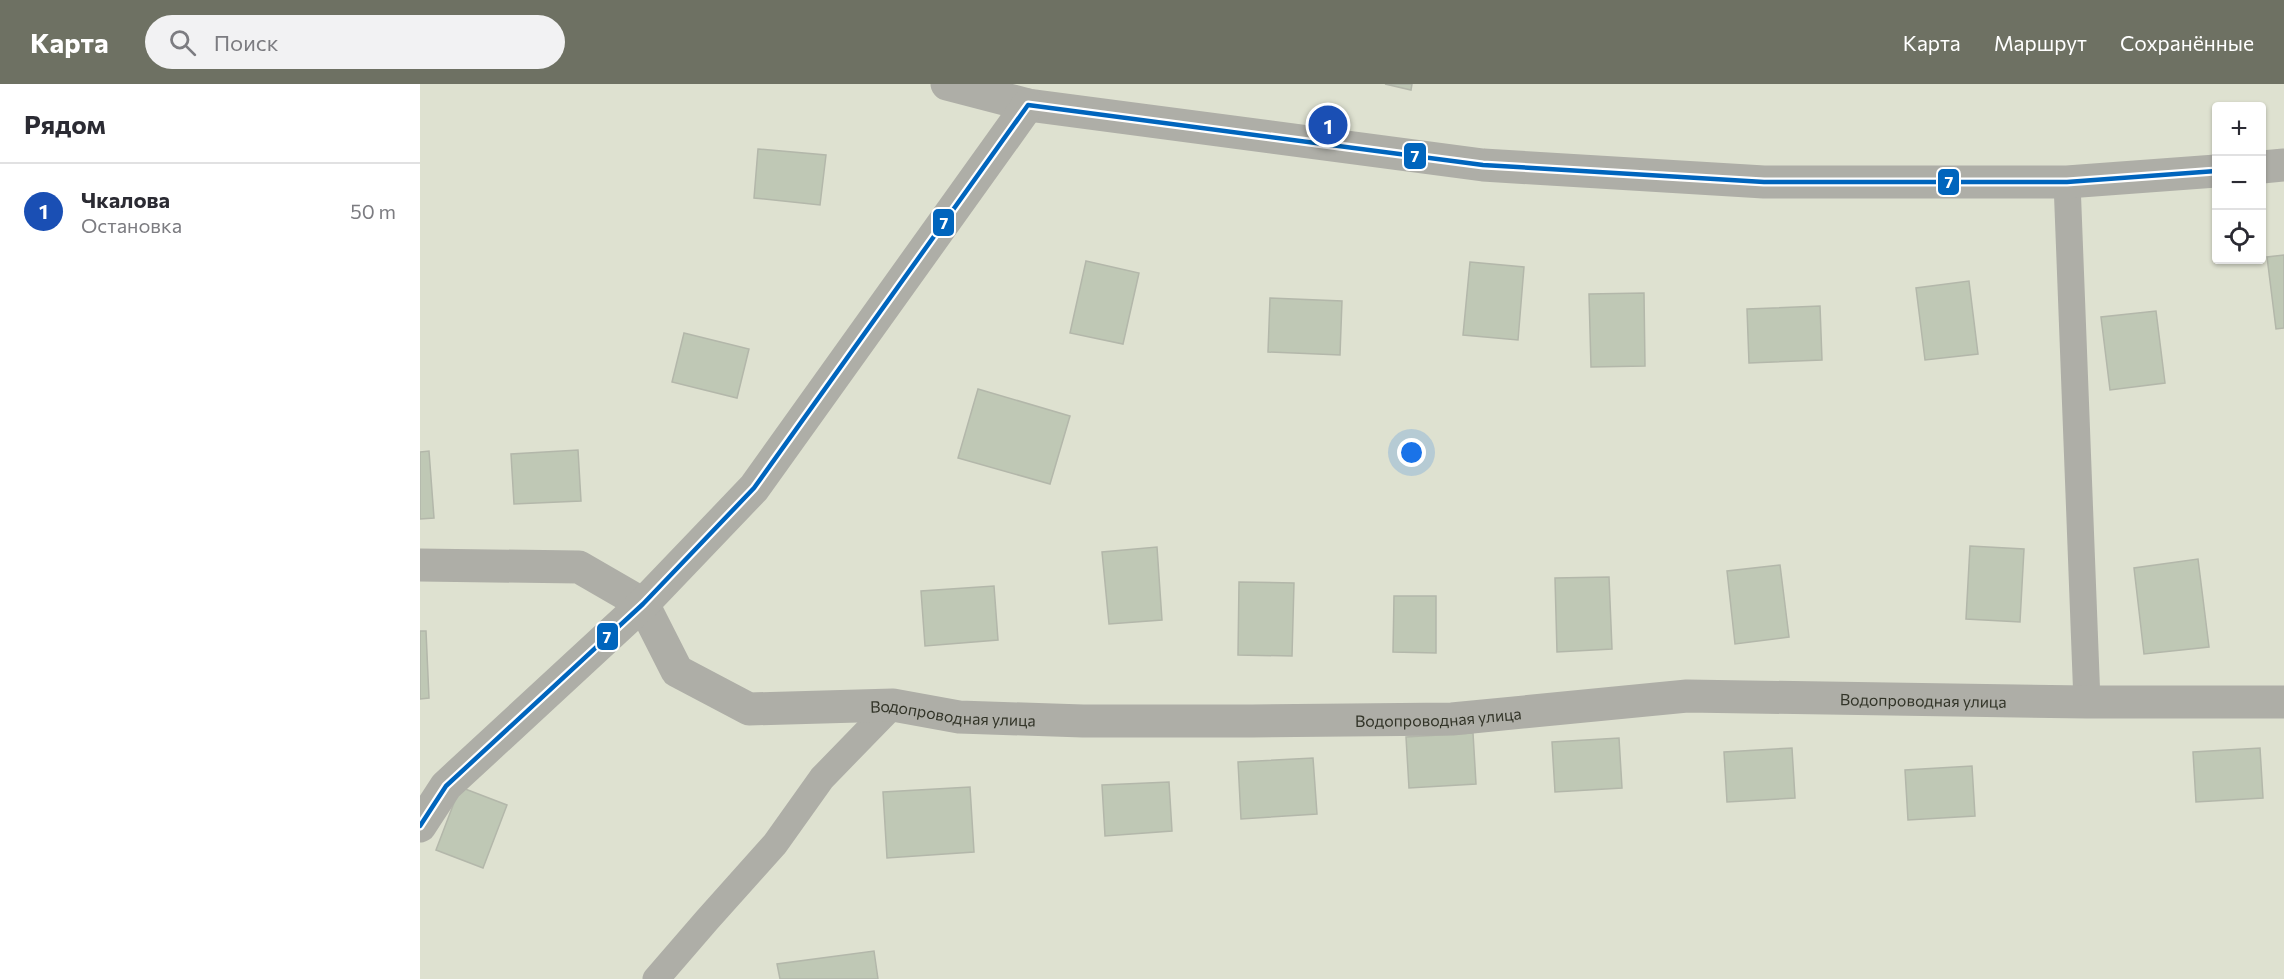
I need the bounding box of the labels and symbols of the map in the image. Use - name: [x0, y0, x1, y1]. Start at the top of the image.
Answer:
- pin: 1: [1308, 102, 1348, 147]
- line badge: 7: [1403, 142, 1427, 170]
- text: 7: [1411, 146, 1420, 165]
- line badge: 7: [1937, 168, 1960, 196]
- text: 7: [1945, 172, 1954, 191]
- line badge: 7: [932, 208, 955, 237]
- text: 7: [940, 213, 949, 232]
- your location: [1397, 438, 1426, 467]
- line badge: 7: [596, 622, 619, 651]
- text: 7: [603, 627, 612, 646]
- street label: Водопроводная улица: [1840, 689, 2007, 710]
- street label: Водопроводная улица: [870, 695, 1036, 729]
- street label: Водопроводная улица: [1355, 703, 1522, 729]

